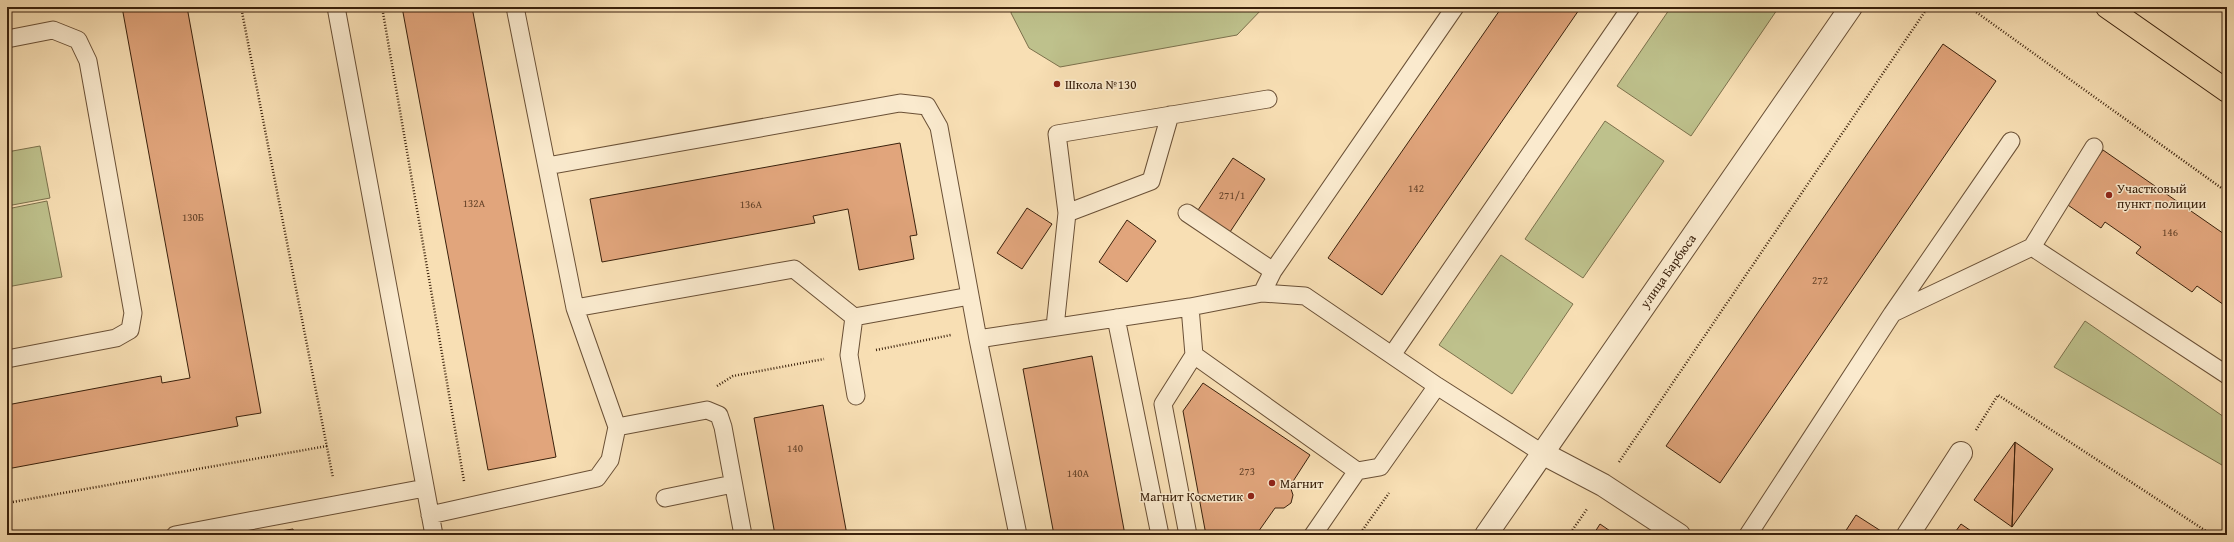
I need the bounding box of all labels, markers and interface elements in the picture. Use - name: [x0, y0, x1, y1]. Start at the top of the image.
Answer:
- place label: Школа №130: [1065, 75, 1137, 94]
- marker: Школа №130: [1052, 79, 1062, 89]
- place label: Участковый пункт полиции: [2117, 179, 2206, 213]
- house number: 142: [1408, 180, 1424, 196]
- house number: 271/1: [1219, 187, 1245, 203]
- marker: Участковый пункт полиции: [2104, 190, 2114, 200]
- house number: 132А: [463, 195, 486, 211]
- house number: 136А: [740, 196, 763, 212]
- house number: 130Б: [182, 209, 204, 225]
- house number: 146: [2162, 224, 2178, 240]
- street label: улица Барбюса: [1635, 229, 1701, 313]
- house number: 272: [1812, 272, 1828, 288]
- house number: 140: [787, 440, 803, 456]
- house number: 273: [1239, 463, 1255, 479]
- house number: 140А: [1067, 465, 1090, 481]
- place label: Магнит: [1280, 474, 1324, 493]
- marker: Магнит: [1267, 478, 1277, 488]
- place label: Магнит Косметик: [1140, 487, 1243, 506]
- marker: Магнит Косметик: [1246, 491, 1256, 501]

